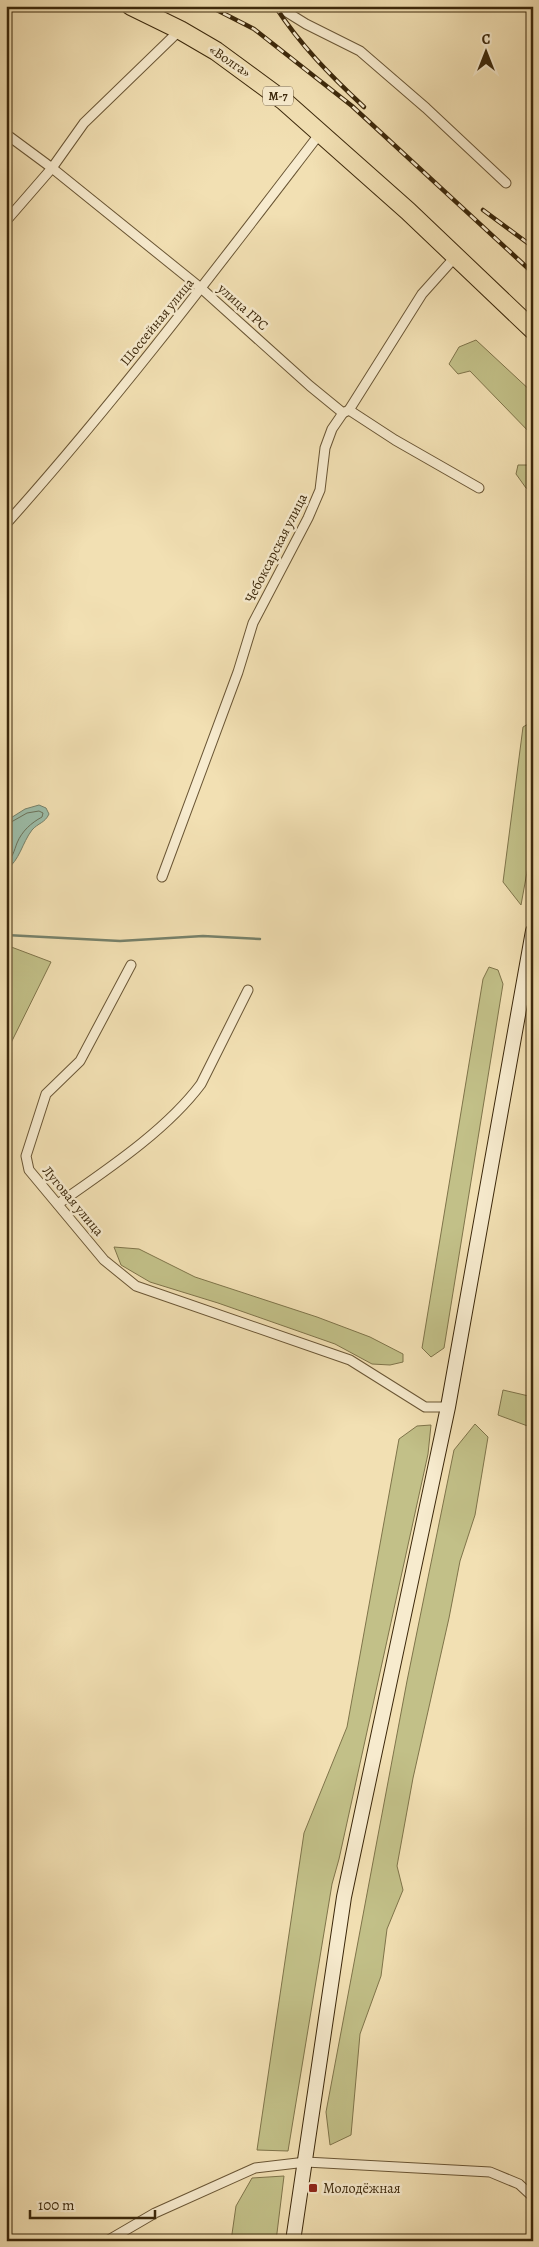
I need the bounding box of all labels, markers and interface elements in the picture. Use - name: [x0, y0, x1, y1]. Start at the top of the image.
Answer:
- north arrow: [462, 28, 512, 78]
- text: С: [482, 30, 491, 49]
- street label: «Волга»: [205, 40, 255, 82]
- road number: М-7: [263, 86, 293, 105]
- street label: Шоссейная улица: [116, 274, 199, 370]
- street label: улица ГРС: [213, 279, 273, 335]
- street label: Чебоксарская улица: [240, 490, 312, 606]
- street label: Луговая улица: [38, 1162, 108, 1241]
- place label: Молодёжная: [323, 2179, 401, 2198]
- marker: Молодёжная: [307, 2182, 319, 2194]
- scale bar: [30, 2187, 155, 2219]
- text: 100 m: [38, 2195, 75, 2215]

